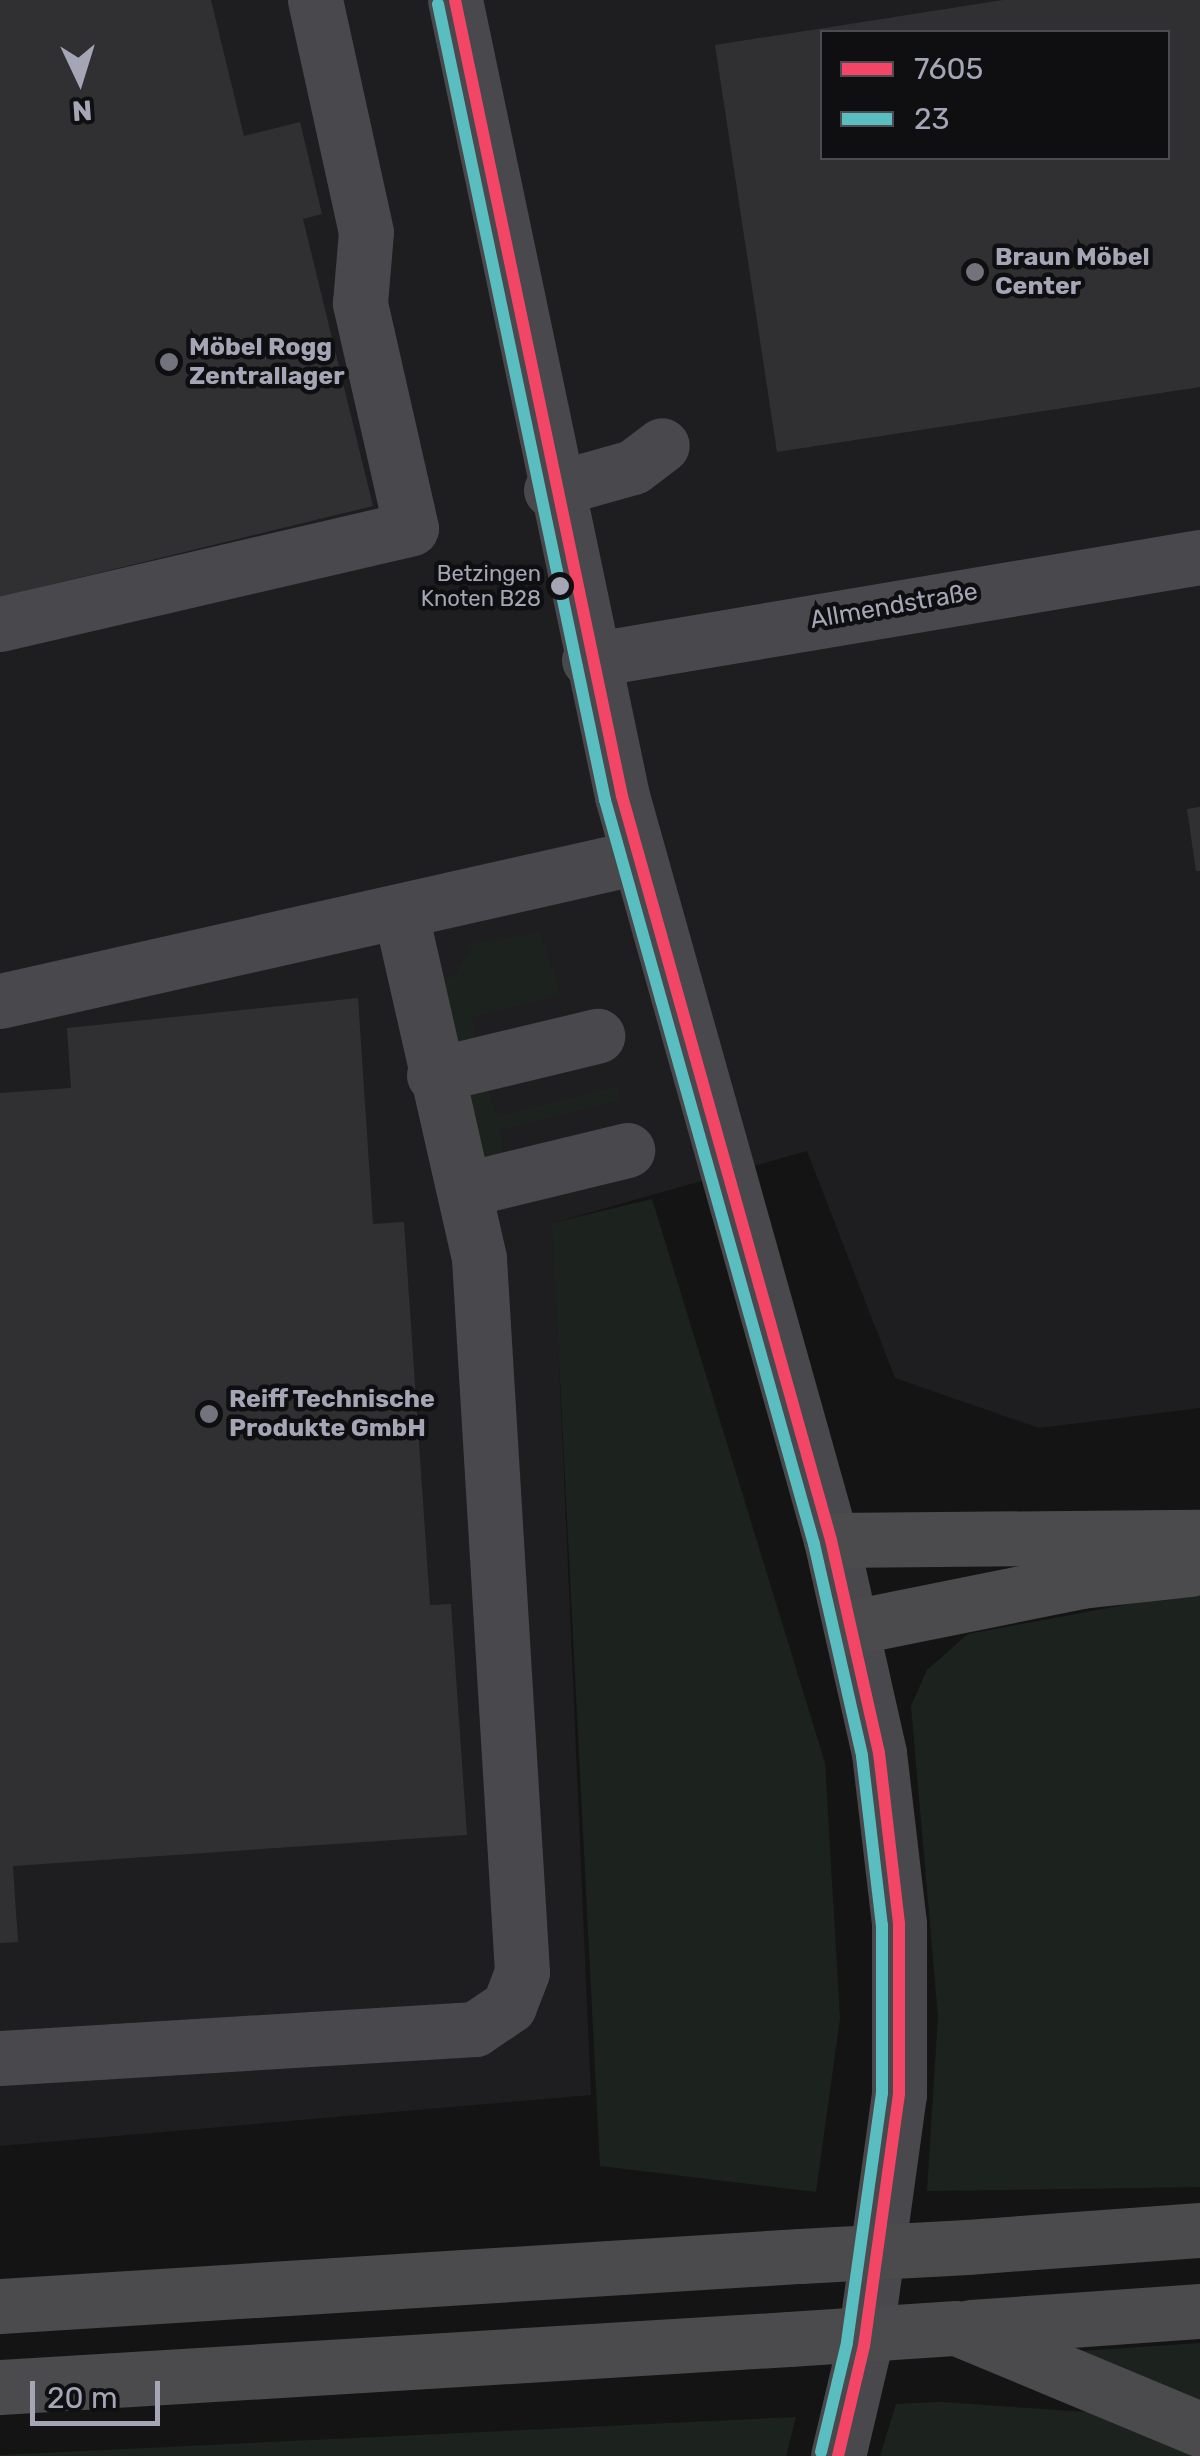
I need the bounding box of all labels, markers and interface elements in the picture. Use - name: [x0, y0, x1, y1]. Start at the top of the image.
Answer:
- north arrow: [30, 30, 130, 130]
- legend: [820, 30, 1170, 160]
- text: 7605: [914, 51, 983, 87]
- text: N: [71, 93, 93, 128]
- text: 23: [914, 101, 950, 137]
- place label: Braun Möbel Center: [995, 243, 1150, 302]
- marker: Braun Möbel Center: [964, 261, 986, 283]
- place label: Möbel Rogg Zentrallager: [189, 333, 345, 392]
- marker: Möbel Rogg Zentrallager: [158, 351, 180, 373]
- place label: Betzingen Knoten B28: [421, 560, 541, 612]
- marker: Betzingen Knoten B28: [550, 576, 570, 596]
- street label: Allmendstraße: [808, 577, 980, 635]
- place label: Reiff Technische Produkte GmbH: [229, 1385, 436, 1444]
- marker: Reiff Technische Produkte GmbH: [198, 1403, 220, 1425]
- scale bar: [35, 2361, 165, 2423]
- text: 20 m: [47, 2380, 118, 2416]

